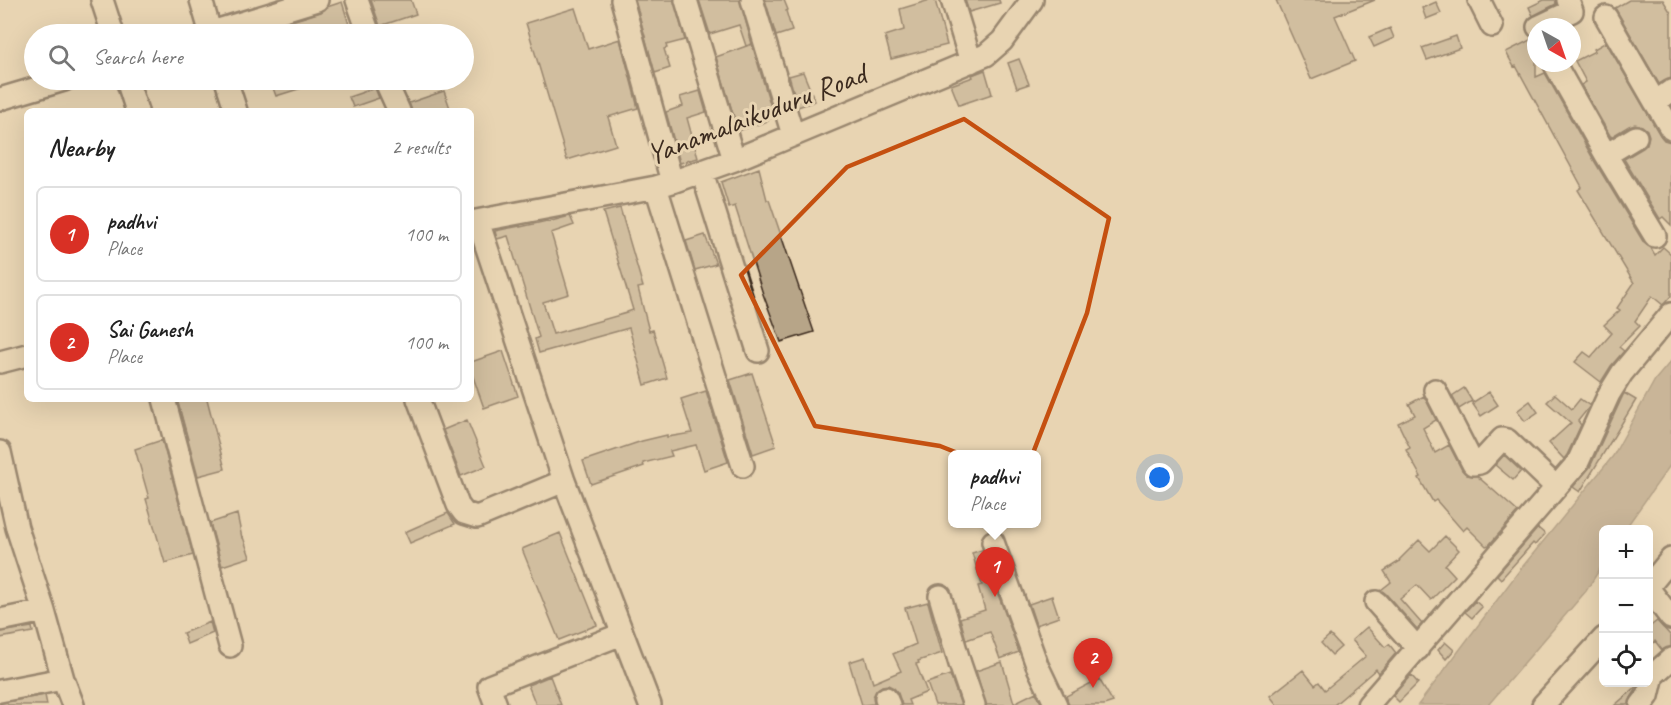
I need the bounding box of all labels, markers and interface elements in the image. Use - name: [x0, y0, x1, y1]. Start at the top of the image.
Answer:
- north arrow: [1527, 18, 1581, 72]
- search box: [24, 24, 474, 90]
- icon: search: [45, 41, 78, 74]
- text: Search here: [93, 43, 183, 71]
- street label: Yanamalaikuduru Road: [641, 53, 875, 173]
- text: Nearby: [48, 131, 113, 164]
- text: 2 results: [391, 135, 450, 160]
- text: padhvi: [107, 208, 156, 236]
- text: 1: [65, 222, 74, 247]
- text: 100 m: [405, 222, 448, 247]
- text: Place: [107, 236, 142, 261]
- text: Sai Ganesh: [107, 316, 193, 344]
- text: 2: [65, 330, 74, 355]
- text: 100 m: [405, 330, 448, 355]
- text: Place: [107, 344, 142, 369]
- popup: [948, 450, 1041, 528]
- text: padhvi: [970, 463, 1019, 491]
- your location: [1145, 463, 1174, 492]
- text: Place: [970, 491, 1005, 516]
- map controls: [1599, 525, 1653, 687]
- button: +: [1599, 525, 1653, 579]
- pin: 1: [976, 548, 1014, 597]
- button: −: [1599, 579, 1653, 633]
- button: locate: [1599, 633, 1653, 687]
- pin: 2: [1074, 638, 1112, 688]

